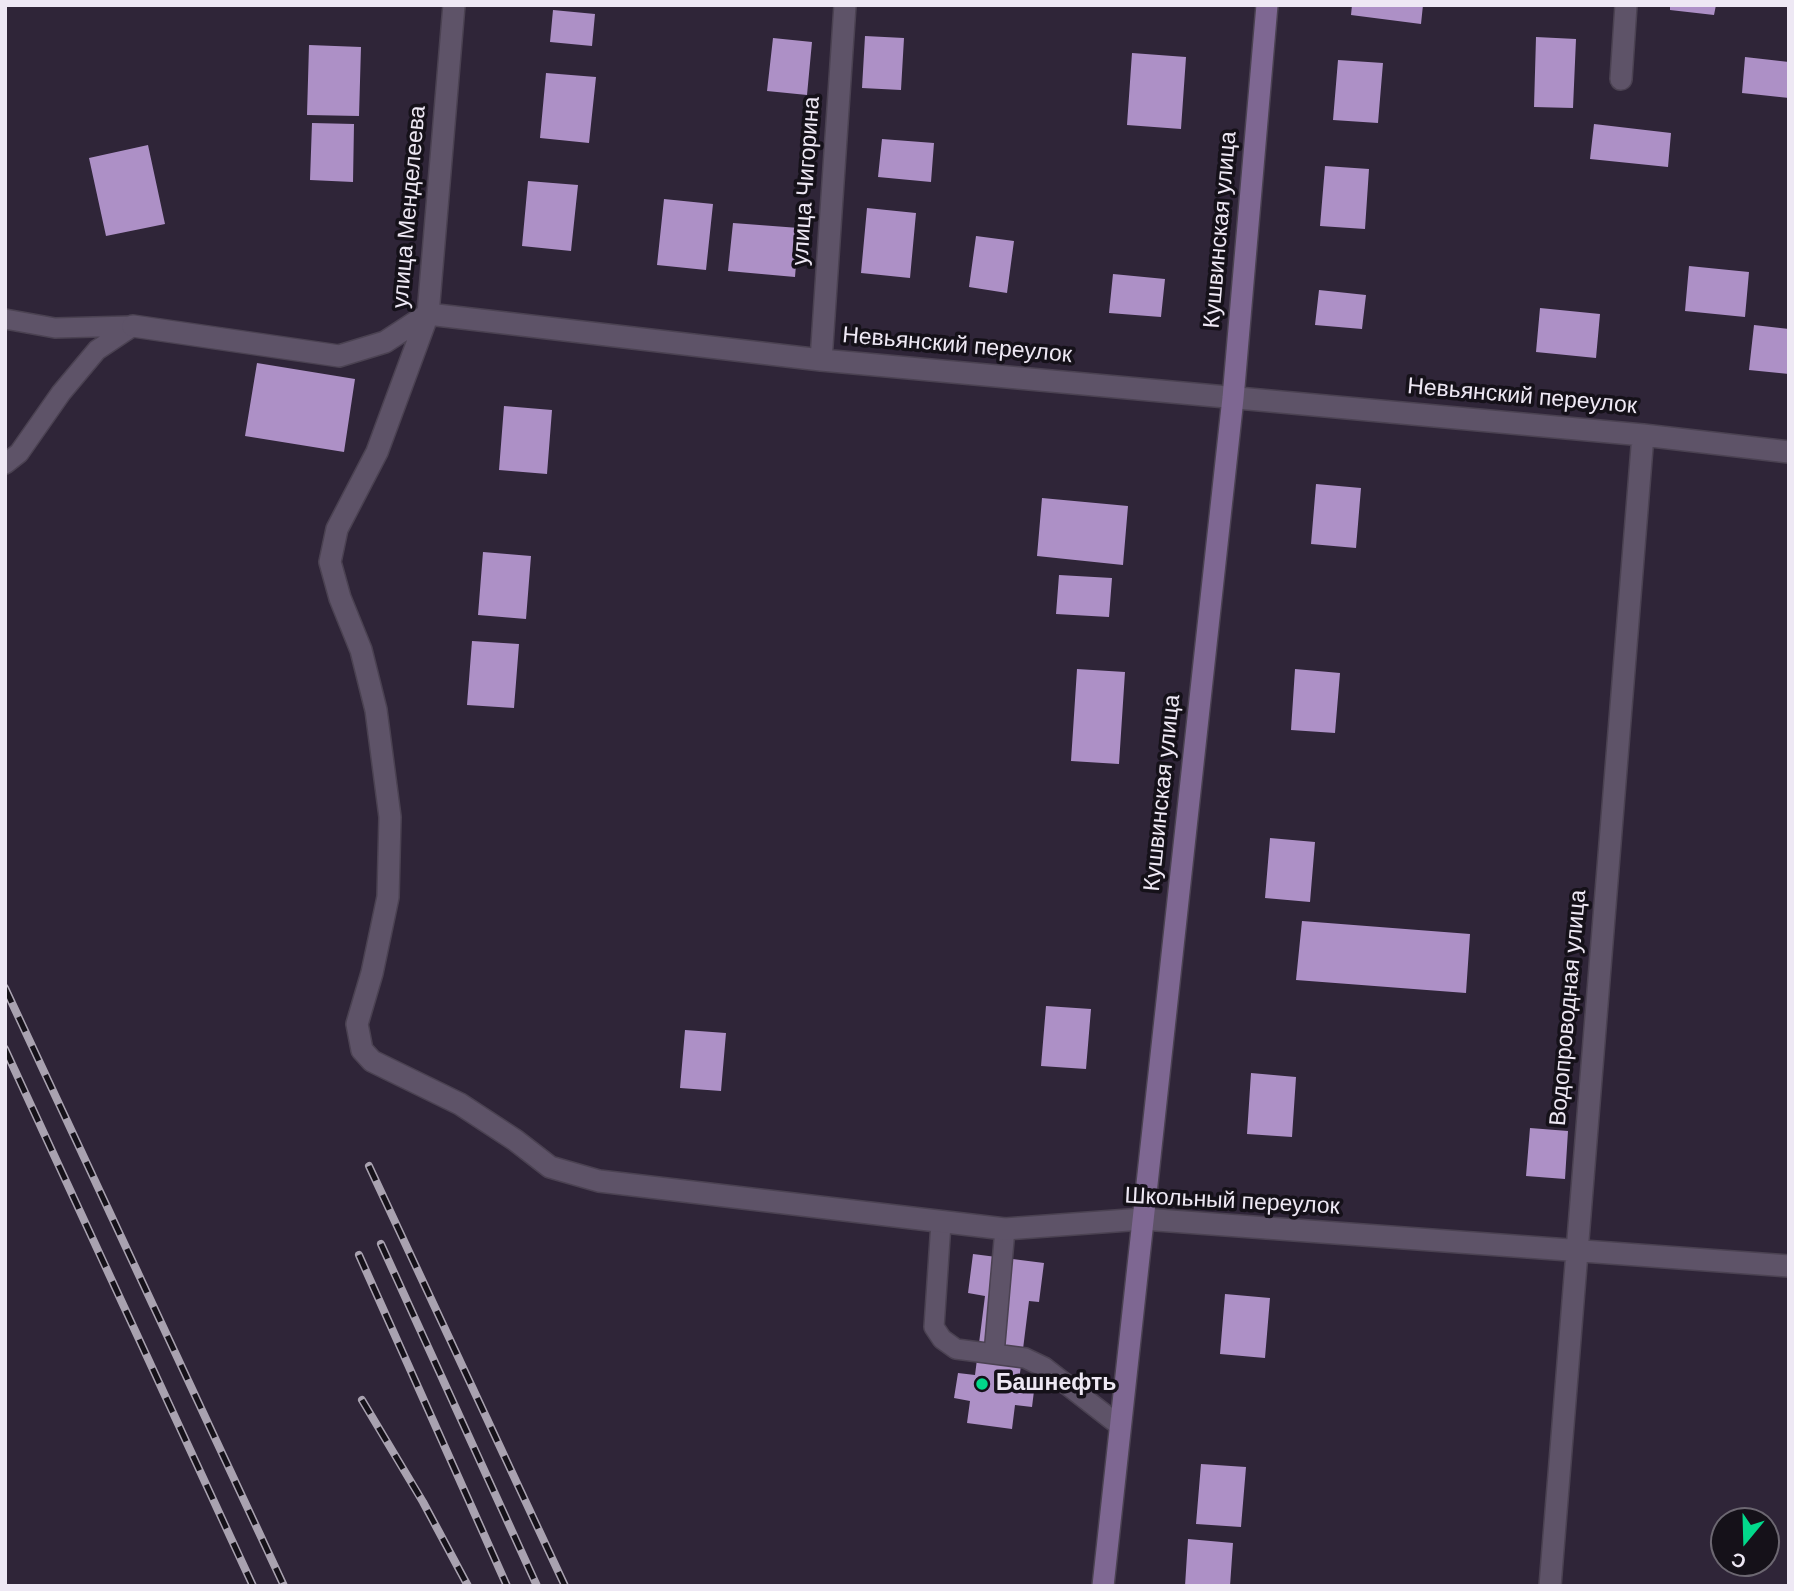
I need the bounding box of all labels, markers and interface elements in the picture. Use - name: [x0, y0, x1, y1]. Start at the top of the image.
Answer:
- street label: улица Чигорина: [787, 96, 827, 266]
- street label: улица Менделеева: [387, 104, 433, 310]
- street label: Кушвинская улица: [1199, 130, 1243, 330]
- street label: Невьянский переулок: [841, 322, 1073, 370]
- street label: Невьянский переулок: [1406, 373, 1638, 421]
- street label: Кушвинская улица: [1139, 693, 1187, 893]
- street label: Водопроводная улица: [1545, 889, 1593, 1127]
- street label: Школьный переулок: [1124, 1183, 1340, 1221]
- place label: Башнефть: [996, 1370, 1116, 1398]
- marker: Башнефть: [974, 1376, 990, 1392]
- north arrow: [1710, 1507, 1780, 1577]
- text: С: [1728, 1546, 1749, 1574]

